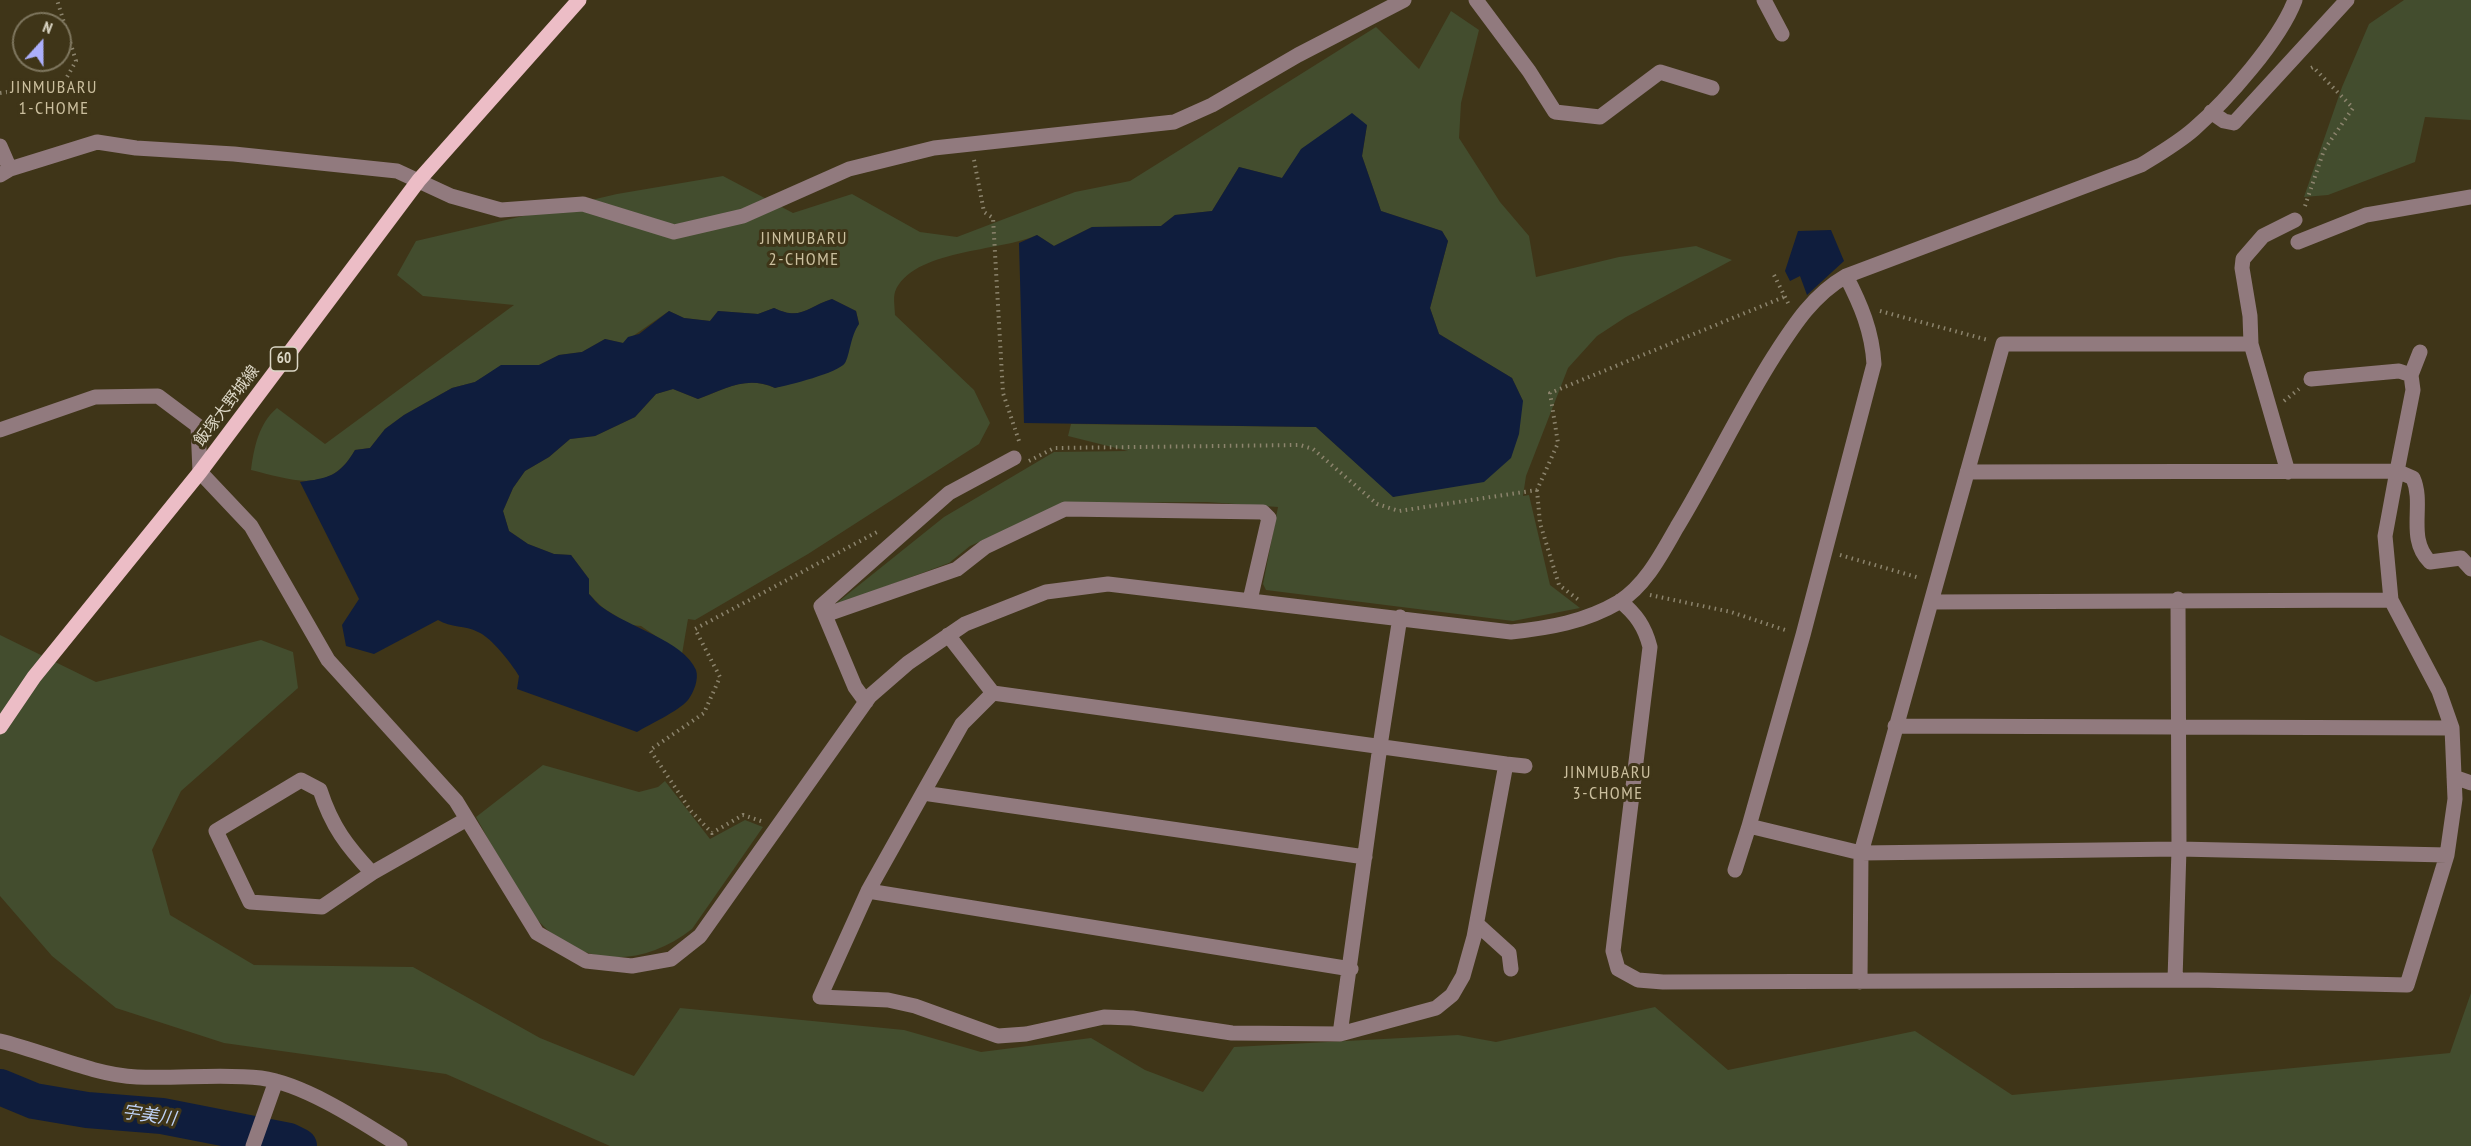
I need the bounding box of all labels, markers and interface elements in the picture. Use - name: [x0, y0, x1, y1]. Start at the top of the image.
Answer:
- north arrow: [12, 12, 72, 72]
- text: N: [40, 16, 55, 38]
- district label: JINMUBARU 1-CHOME: [10, 77, 98, 119]
- district label: JINMUBARU 2-CHOME: [760, 228, 848, 270]
- road number: 60: [270, 347, 298, 371]
- street label: 飯塚大野城線: [190, 362, 264, 450]
- district label: JINMUBARU 3-CHOME: [1564, 762, 1652, 804]
- water label: 宇美川: [121, 1102, 177, 1130]

